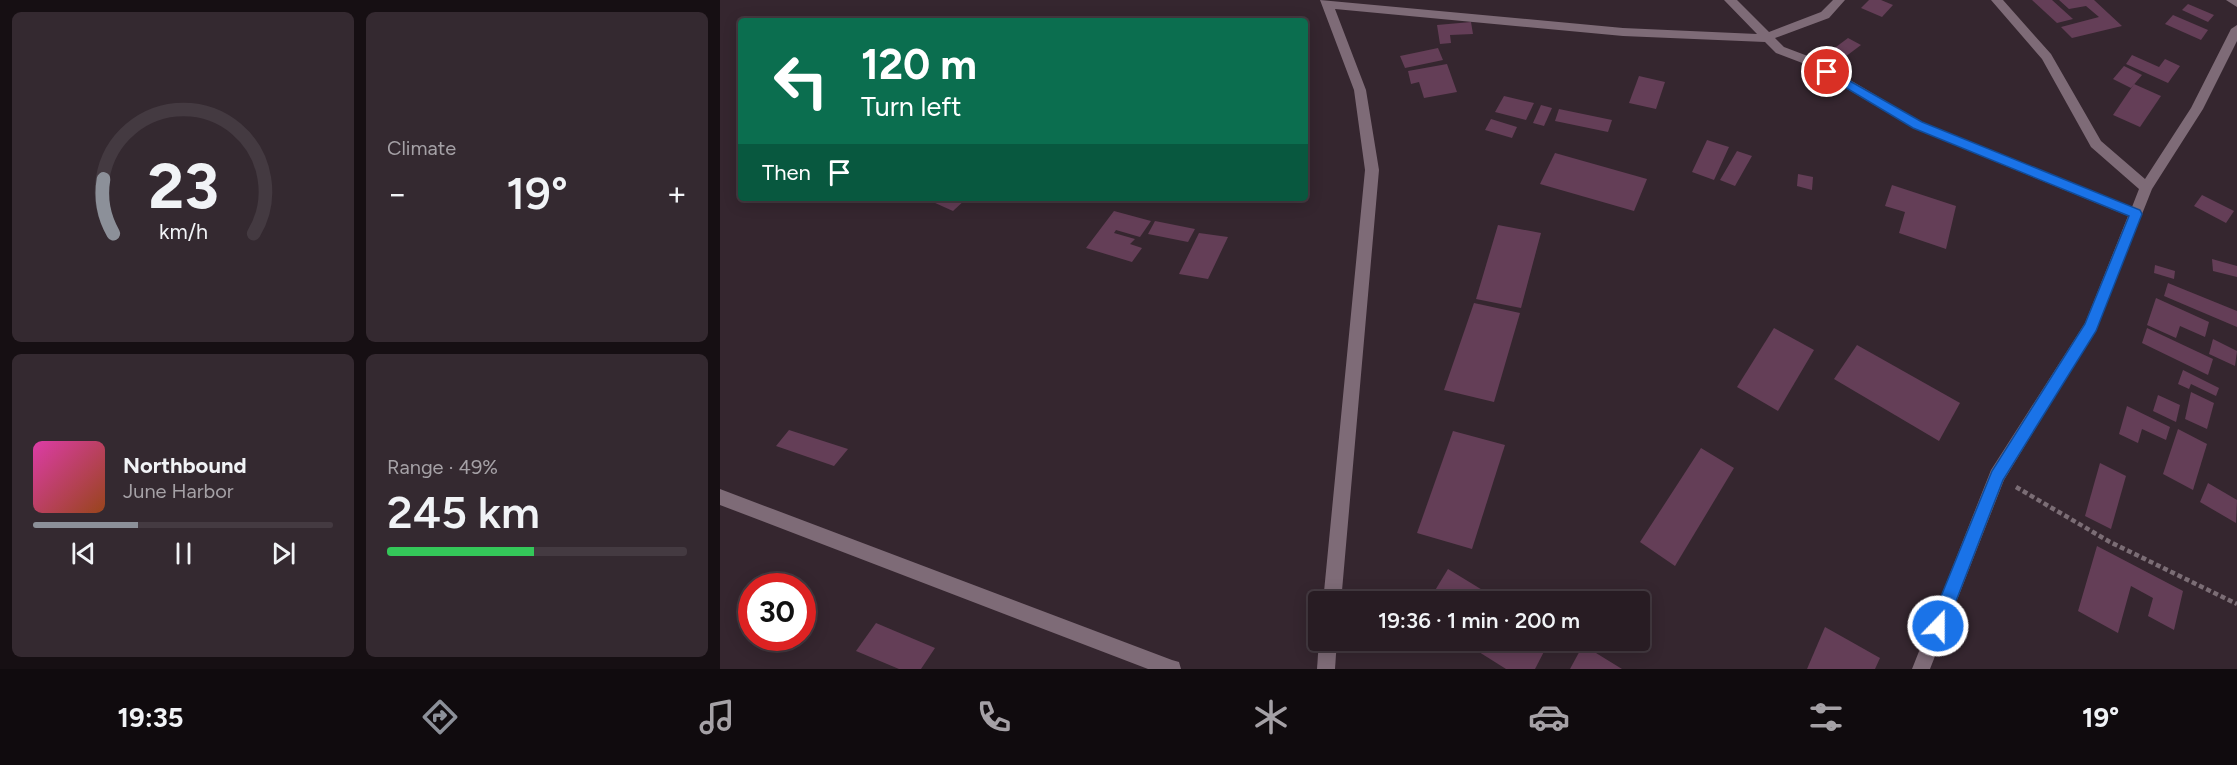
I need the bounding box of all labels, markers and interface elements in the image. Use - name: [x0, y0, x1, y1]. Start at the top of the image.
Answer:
- text: 120 m: [861, 39, 977, 90]
- icon: left: [762, 42, 840, 120]
- pin: [1801, 46, 1852, 97]
- icon: arrive: [1810, 55, 1843, 88]
- text: Turn left: [861, 90, 961, 123]
- text: Climate: [387, 136, 456, 160]
- text: 23: [148, 149, 218, 224]
- icon: arrive: [823, 156, 856, 189]
- text: Then: [762, 159, 811, 186]
- text: 19°: [506, 166, 568, 220]
- text: −: [387, 174, 408, 213]
- text: +: [666, 174, 687, 213]
- text: km/h: [159, 219, 207, 244]
- text: Northbound: [123, 452, 247, 479]
- text: Range · 49%: [387, 455, 498, 479]
- text: June Harbor: [123, 479, 234, 503]
- text: 245 km: [387, 485, 540, 539]
- icon: previous: [67, 537, 100, 570]
- icon: pause: [167, 537, 200, 570]
- icon: next: [267, 537, 300, 570]
- speed limit sign: 30: [738, 573, 816, 651]
- position arrow: [1906, 594, 1970, 658]
- text: 19:36 · 1 min · 200 m: [1378, 607, 1580, 634]
- icon: directions: [419, 696, 461, 738]
- icon: music: [696, 696, 738, 738]
- icon: phone: [973, 696, 1015, 738]
- icon: climate: [1250, 696, 1292, 738]
- icon: car: [1528, 696, 1570, 738]
- icon: filters: [1805, 696, 1847, 738]
- text: 19:35: [118, 701, 184, 734]
- text: 19°: [2082, 701, 2119, 734]

